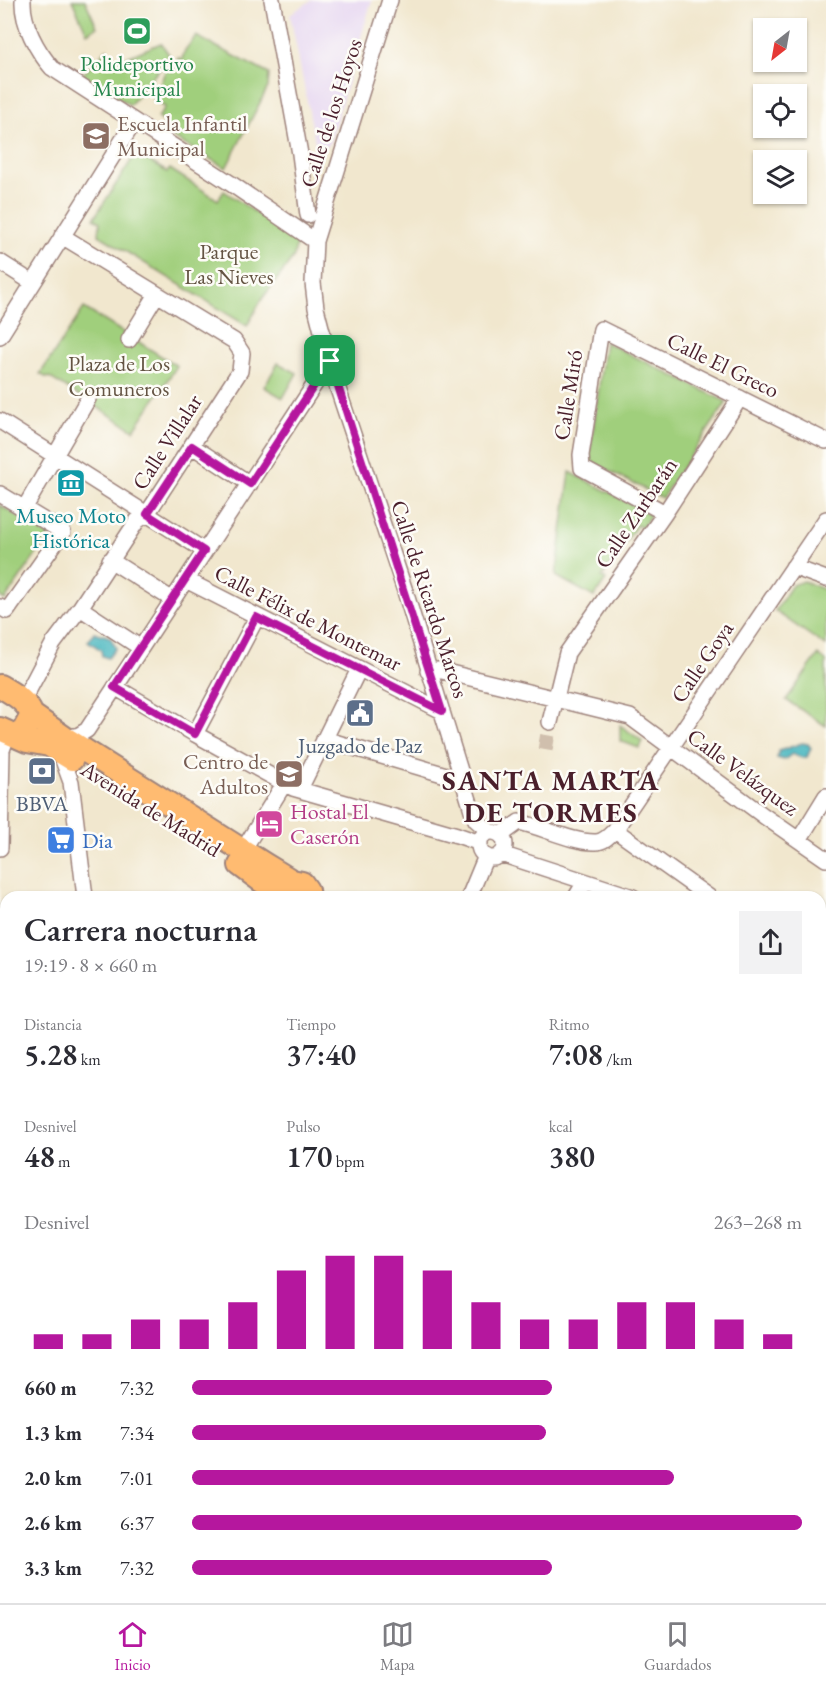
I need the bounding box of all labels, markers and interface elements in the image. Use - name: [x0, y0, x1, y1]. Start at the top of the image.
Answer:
- sports icon: Polideportivo Municipal: [121, 15, 153, 47]
- north arrow: [753, 18, 807, 72]
- map controls: [753, 18, 807, 204]
- street label: Calle de los Hoyos: [293, 35, 369, 191]
- place label: Polideportivo Municipal: [80, 49, 194, 103]
- button: locate: [753, 84, 807, 138]
- place label: Escuela Infantil Municipal: [117, 109, 248, 163]
- school or university icon: Escuela Infantil Municipal: [80, 120, 112, 152]
- button: layers: [753, 150, 807, 204]
- park label: Parque Las Nieves: [184, 237, 274, 291]
- street label: Calle El Greco: [662, 325, 784, 405]
- pin: [304, 335, 355, 386]
- icon: arrive: [313, 344, 346, 377]
- street label: Calle Miró: [547, 347, 589, 442]
- park label: Plaza de Los Comuneros: [68, 349, 170, 403]
- street label: Calle Villalar: [125, 388, 209, 495]
- street label: Calle Zurbarán: [588, 452, 684, 574]
- museum icon: Museo Moto Histórica: [55, 467, 87, 499]
- street label: Calle de Ricardo Marcos: [384, 496, 476, 702]
- place label: Museo Moto Histórica: [16, 501, 126, 555]
- street label: Calle Félix de Montemar: [209, 558, 407, 678]
- street label: Calle Goya: [664, 615, 740, 708]
- public building icon: Juzgado de Paz: [344, 697, 376, 729]
- street label: Calle Velázquez: [681, 722, 805, 823]
- place label: Juzgado de Paz: [296, 731, 423, 760]
- place label: Centro de Adultos: [183, 747, 268, 801]
- street label: Avenida de Madrid: [75, 754, 227, 864]
- bank icon: BBVA: [26, 755, 58, 787]
- school or university icon: Centro de Adultos: [273, 758, 305, 790]
- district label: SANTA MARTA DE TORMES: [442, 762, 660, 830]
- place label: BBVA: [16, 789, 69, 818]
- place label: Hostal El Caserón: [290, 797, 369, 851]
- hotel icon: Hostal El Caserón: [253, 808, 285, 840]
- supermarket icon: Dia: [45, 824, 77, 856]
- place label: Dia: [82, 826, 113, 855]
- text: Carrera nocturna: [24, 908, 257, 951]
- button: share: [739, 911, 802, 974]
- text: 19:19 · 8 × 660 m: [24, 952, 157, 978]
- text: Distancia: [24, 1014, 82, 1035]
- text: Tiempo: [286, 1014, 336, 1035]
- text: Ritmo: [549, 1014, 589, 1035]
- text: 5.28: [24, 1035, 77, 1074]
- text: 37:40: [286, 1035, 356, 1074]
- text: 7:08: [549, 1035, 603, 1074]
- text: km: [77, 1049, 101, 1070]
- text: /km: [603, 1049, 633, 1070]
- text: Desnivel: [24, 1116, 77, 1137]
- text: Pulso: [286, 1116, 321, 1137]
- text: kcal: [549, 1116, 573, 1137]
- text: 48: [24, 1137, 55, 1176]
- text: 170: [286, 1137, 333, 1176]
- text: 380: [549, 1137, 595, 1176]
- text: m: [55, 1151, 70, 1172]
- text: bpm: [333, 1151, 365, 1172]
- text: Desnivel: [24, 1209, 90, 1235]
- text: 263–268 m: [714, 1209, 802, 1235]
- text: 660 m: [24, 1375, 77, 1401]
- text: 7:32: [120, 1375, 154, 1401]
- text: 1.3 km: [24, 1420, 82, 1446]
- text: 7:34: [120, 1420, 154, 1446]
- text: 2.0 km: [24, 1465, 82, 1491]
- text: 7:01: [120, 1465, 154, 1491]
- text: 2.6 km: [24, 1510, 82, 1536]
- text: 6:37: [120, 1510, 154, 1536]
- text: 3.3 km: [24, 1555, 82, 1581]
- text: 7:32: [120, 1555, 154, 1581]
- tab: Inicio: [115, 1618, 151, 1675]
- tab: Mapa: [380, 1618, 415, 1675]
- tab: Guardados: [644, 1618, 711, 1675]

